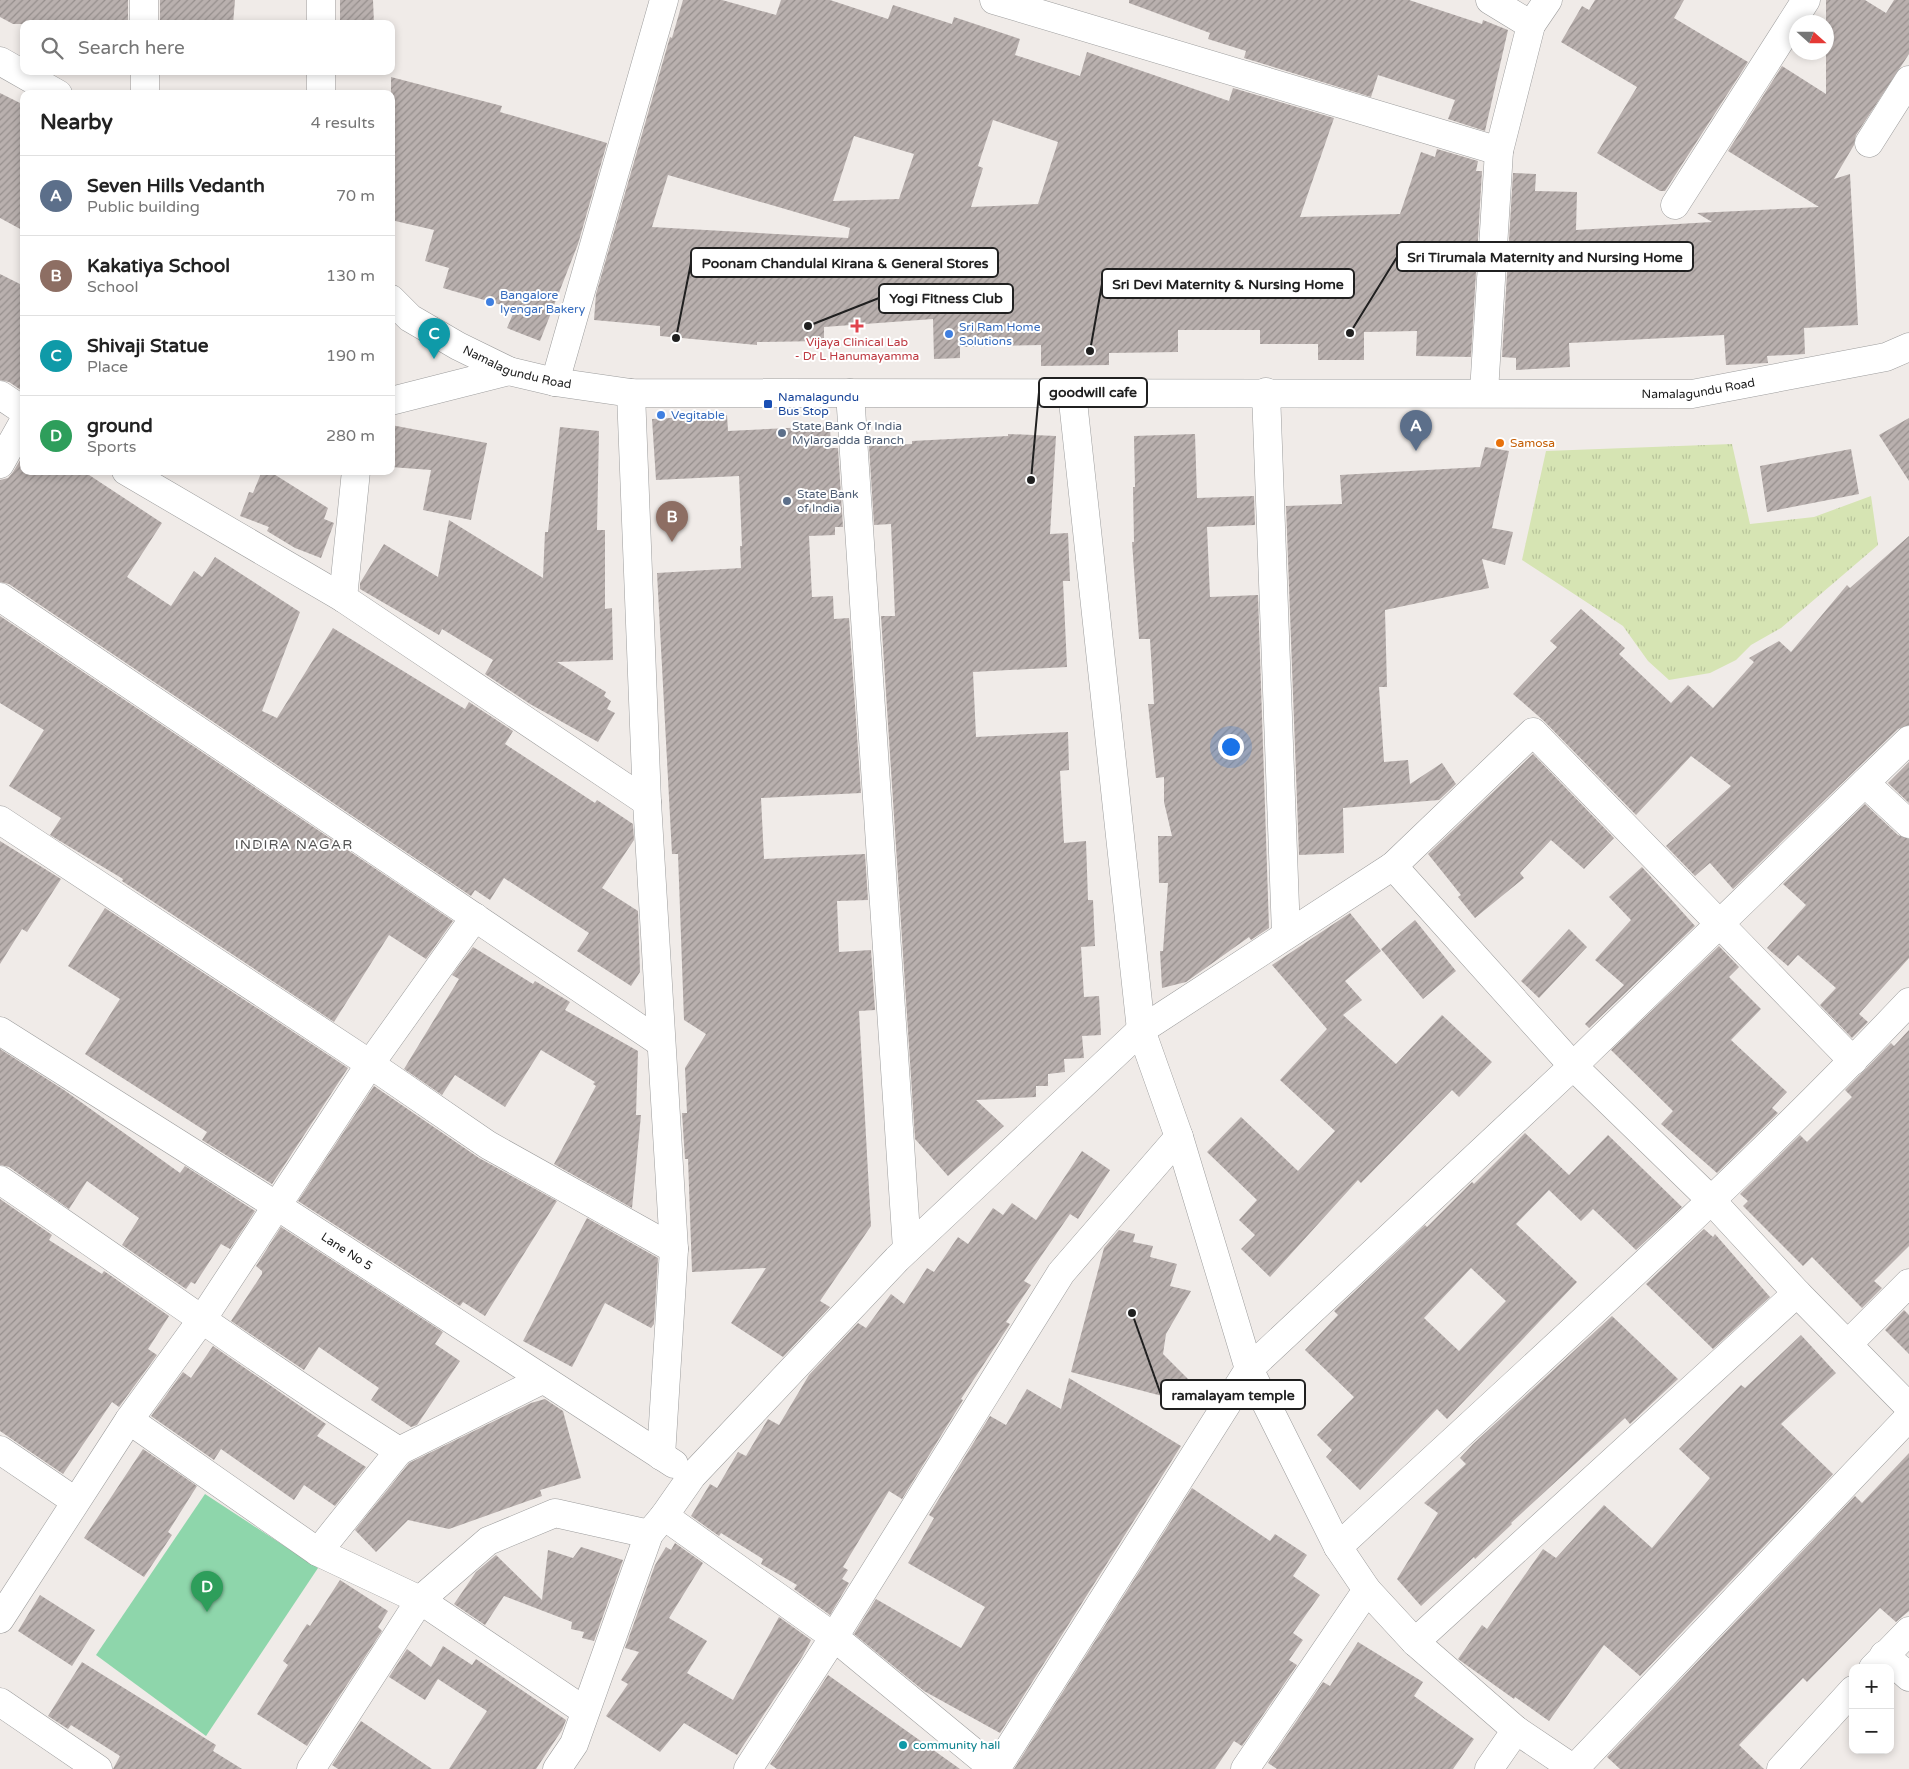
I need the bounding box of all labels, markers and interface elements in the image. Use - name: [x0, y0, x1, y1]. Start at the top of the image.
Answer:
- north arrow: [1789, 15, 1834, 60]
- search box: [20, 20, 395, 75]
- icon: search: [38, 34, 66, 62]
- text: Search here: [78, 37, 185, 59]
- text: Nearby: [40, 110, 113, 135]
- text: 4 results: [311, 113, 375, 133]
- text: Seven Hills Vedanth: [87, 175, 265, 197]
- text: A: [50, 186, 62, 206]
- text: 70 m: [336, 186, 375, 206]
- text: Public building: [87, 197, 200, 217]
- callout: Sri Tirumala Maternity and Nursing Home: [1397, 242, 1693, 271]
- callout: Poonam Chandulal Kirana & General Stores: [691, 248, 998, 277]
- text: Sri Tirumala Maternity and Nursing Home: [1407, 249, 1683, 266]
- text: Kakatiya School: [87, 255, 230, 277]
- text: Poonam Chandulal Kirana & General Stores: [702, 255, 989, 272]
- text: B: [50, 266, 62, 286]
- text: 130 m: [326, 266, 375, 286]
- callout: Sri Devi Maternity & Nursing Home: [1102, 269, 1354, 298]
- text: Sri Devi Maternity & Nursing Home: [1112, 276, 1344, 293]
- text: School: [87, 277, 139, 297]
- callout: Yogi Fitness Club: [879, 284, 1013, 313]
- place label: Bangalore Iyengar Bakery: [500, 288, 586, 316]
- text: Yogi Fitness Club: [889, 290, 1003, 307]
- marker: Bangalore Iyengar Bakery: [484, 296, 496, 308]
- pin: C: [418, 318, 450, 359]
- marker: Vijaya Clinical Lab - Dr L Hanumayamma: [850, 319, 864, 333]
- place label: Sri Ram Home Solutions: [959, 320, 1041, 348]
- marker: Sri Ram Home Solutions: [943, 328, 955, 340]
- text: Shivaji Statue: [87, 335, 209, 357]
- place label: Vijaya Clinical Lab - Dr L Hanumayamma: [795, 335, 919, 363]
- street label: Namalagundu Road: [461, 343, 572, 391]
- text: C: [50, 346, 62, 366]
- text: 190 m: [326, 346, 375, 366]
- text: Place: [87, 357, 128, 377]
- street label: Namalagundu Road: [1642, 375, 1756, 401]
- callout: goodwill cafe: [1039, 378, 1147, 407]
- text: goodwill cafe: [1049, 384, 1137, 401]
- place label: Namalagundu Bus Stop: [778, 390, 859, 418]
- marker: Namalagundu Bus Stop: [762, 398, 774, 410]
- place label: Vegitable: [671, 408, 725, 422]
- marker: Vegitable: [655, 409, 667, 421]
- pin: A: [1400, 410, 1432, 451]
- text: ground: [87, 415, 153, 437]
- place label: State Bank Of India Mylargadda Branch: [792, 419, 904, 447]
- text: D: [50, 426, 62, 446]
- text: 280 m: [326, 426, 375, 446]
- marker: State Bank Of India Mylargadda Branch: [776, 427, 788, 439]
- place label: Samosa: [1510, 436, 1555, 450]
- text: Sports: [87, 437, 136, 457]
- marker: Samosa: [1494, 437, 1506, 449]
- place label: State Bank of India: [797, 487, 859, 515]
- marker: State Bank of India: [781, 495, 793, 507]
- pin: B: [656, 501, 688, 542]
- your location: [1218, 734, 1244, 760]
- district label: INDIRA NAGAR: [235, 836, 353, 853]
- street label: Lane No 5: [319, 1230, 375, 1273]
- callout: ramalayam temple: [1161, 1380, 1305, 1409]
- text: ramalayam temple: [1171, 1387, 1295, 1404]
- pin: D: [191, 1571, 223, 1612]
- map controls: [1849, 1664, 1894, 1754]
- button: +: [1849, 1664, 1894, 1709]
- button: −: [1849, 1709, 1894, 1754]
- place label: community hall: [913, 1738, 1000, 1752]
- marker: community hall: [897, 1739, 909, 1751]

